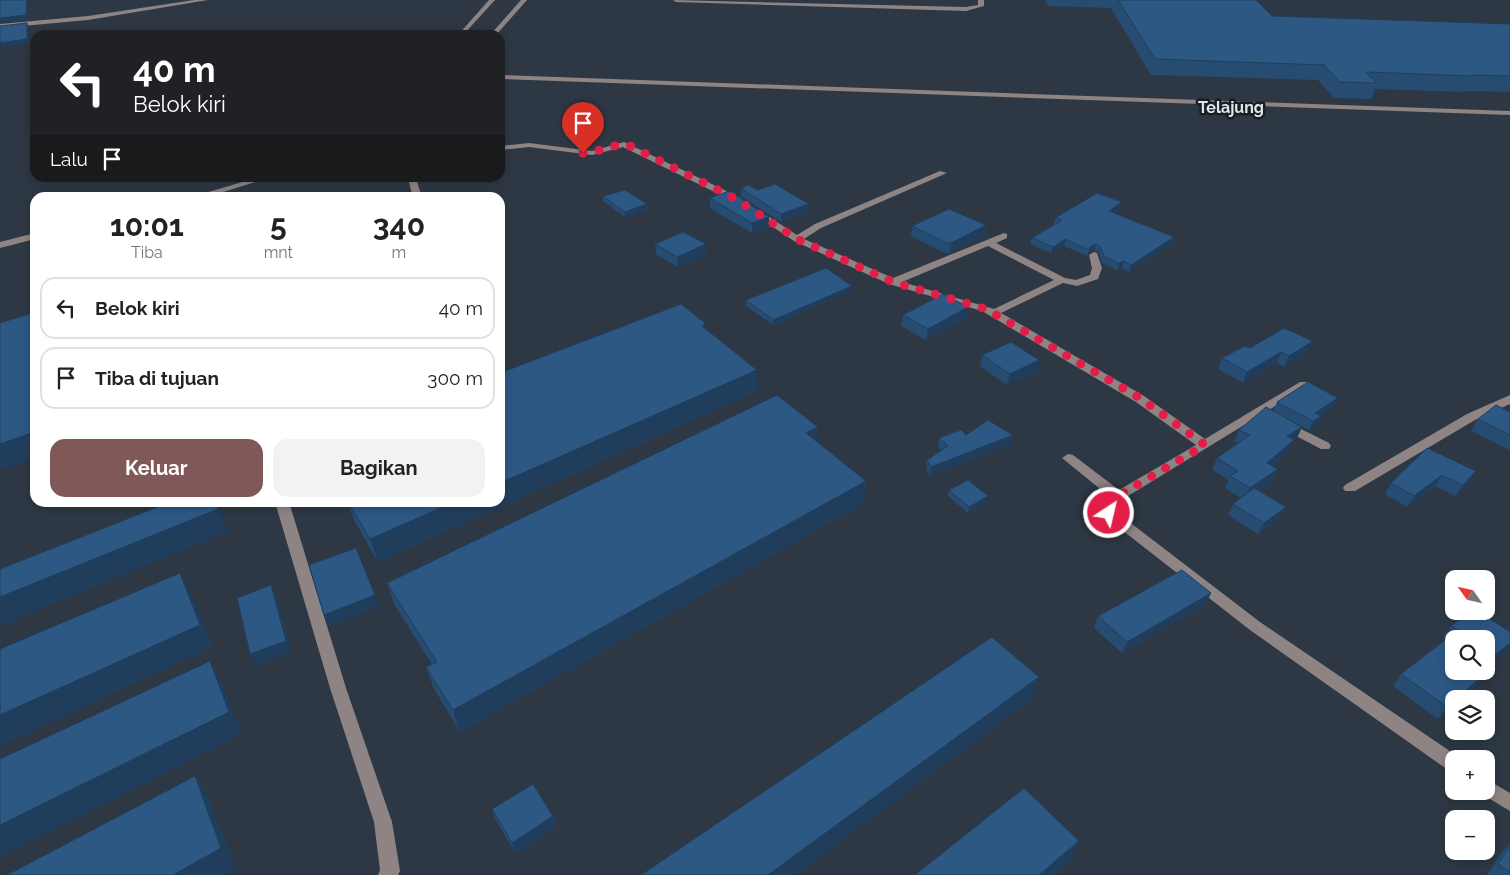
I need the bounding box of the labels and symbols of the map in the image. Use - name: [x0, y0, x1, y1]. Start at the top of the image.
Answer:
- district label: Telajung: [1198, 98, 1264, 117]
- pin: [562, 102, 604, 153]
- position arrow: [1082, 486, 1134, 538]
- north arrow: [1445, 570, 1495, 620]

